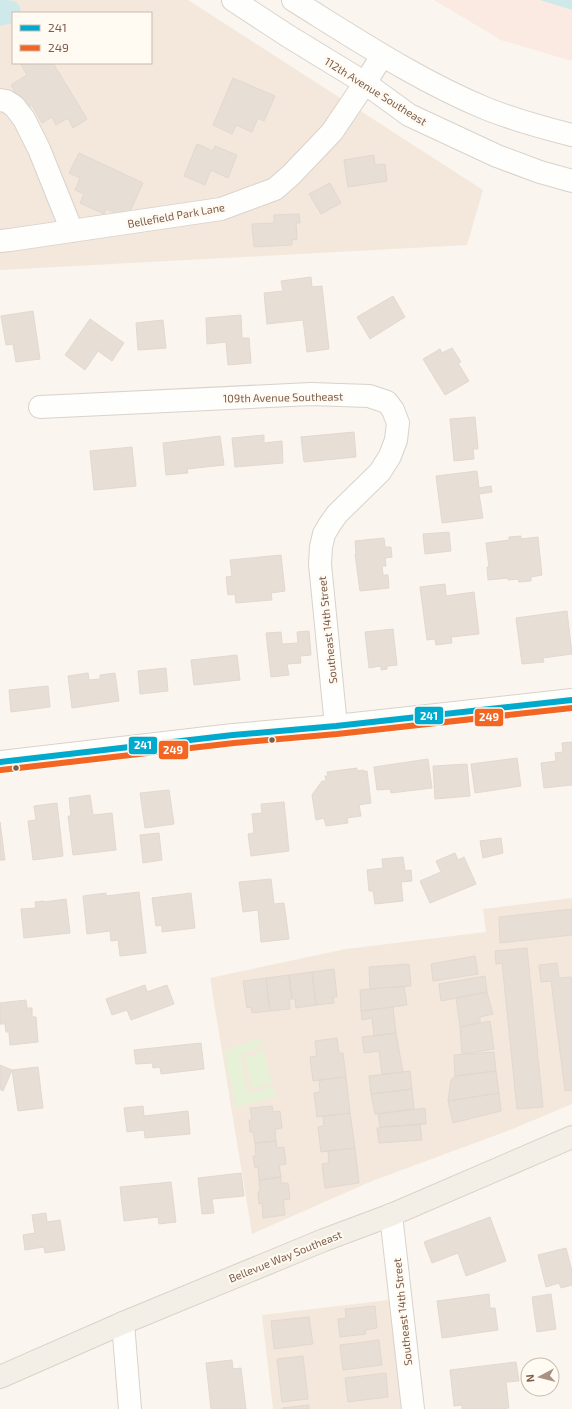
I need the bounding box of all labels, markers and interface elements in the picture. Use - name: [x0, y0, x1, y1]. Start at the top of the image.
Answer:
- legend: [12, 12, 152, 64]
- text: 241: [48, 20, 67, 34]
- text: 249: [48, 40, 69, 54]
- street label: 112th Avenue Southeast: [323, 54, 429, 128]
- street label: Bellefield Park Lane: [126, 200, 226, 230]
- street label: 109th Avenue Southeast: [223, 389, 343, 405]
- street label: Southeast 14th Street: [315, 576, 339, 684]
- line badge: 241: [414, 706, 444, 725]
- line badge: 249: [474, 708, 504, 727]
- text: 241: [420, 709, 438, 722]
- text: 249: [479, 710, 499, 723]
- unlabelled marker: [267, 735, 277, 745]
- line badge: 241: [128, 736, 158, 755]
- text: 241: [134, 738, 152, 751]
- line badge: 249: [158, 740, 189, 760]
- text: 249: [163, 743, 183, 756]
- unlabelled marker: [11, 763, 21, 773]
- street label: Bellevue Way Southeast: [227, 1227, 343, 1285]
- street label: Southeast 14th Street: [390, 1258, 414, 1366]
- north arrow: [520, 1357, 560, 1397]
- text: N: [523, 1373, 537, 1383]

